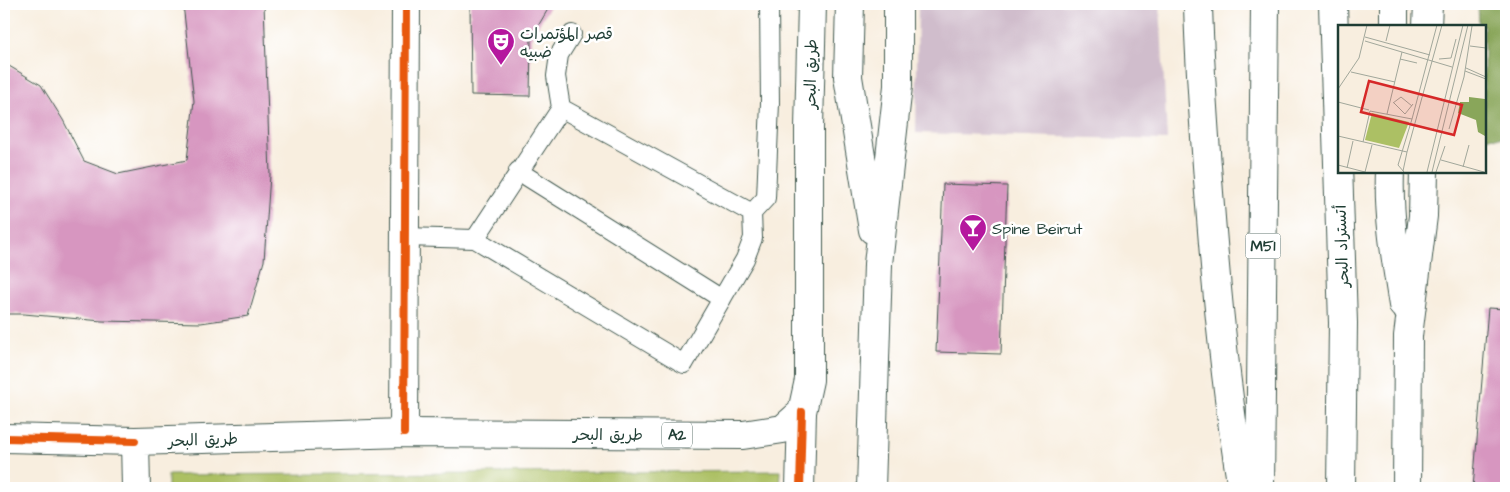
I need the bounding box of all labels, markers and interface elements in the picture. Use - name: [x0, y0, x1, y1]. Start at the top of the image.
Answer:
- place label: قصر المؤتمرات ضبيه: [520, 23, 613, 63]
- inset map: [1338, 25, 1485, 172]
- theatre icon: قصر المؤتمرات ضبيه: [486, 27, 516, 66]
- street label: طريق البحر: [799, 39, 823, 111]
- street label: أتستراد البحر: [1330, 204, 1354, 289]
- bar icon: Spine Beirut: [958, 213, 988, 252]
- place label: Spine Beirut: [992, 218, 1083, 240]
- road number: M51: [1246, 234, 1280, 258]
- road number: A2: [662, 422, 692, 448]
- street label: طريق البحر: [571, 424, 643, 446]
- street label: طريق البحر: [166, 428, 238, 452]

